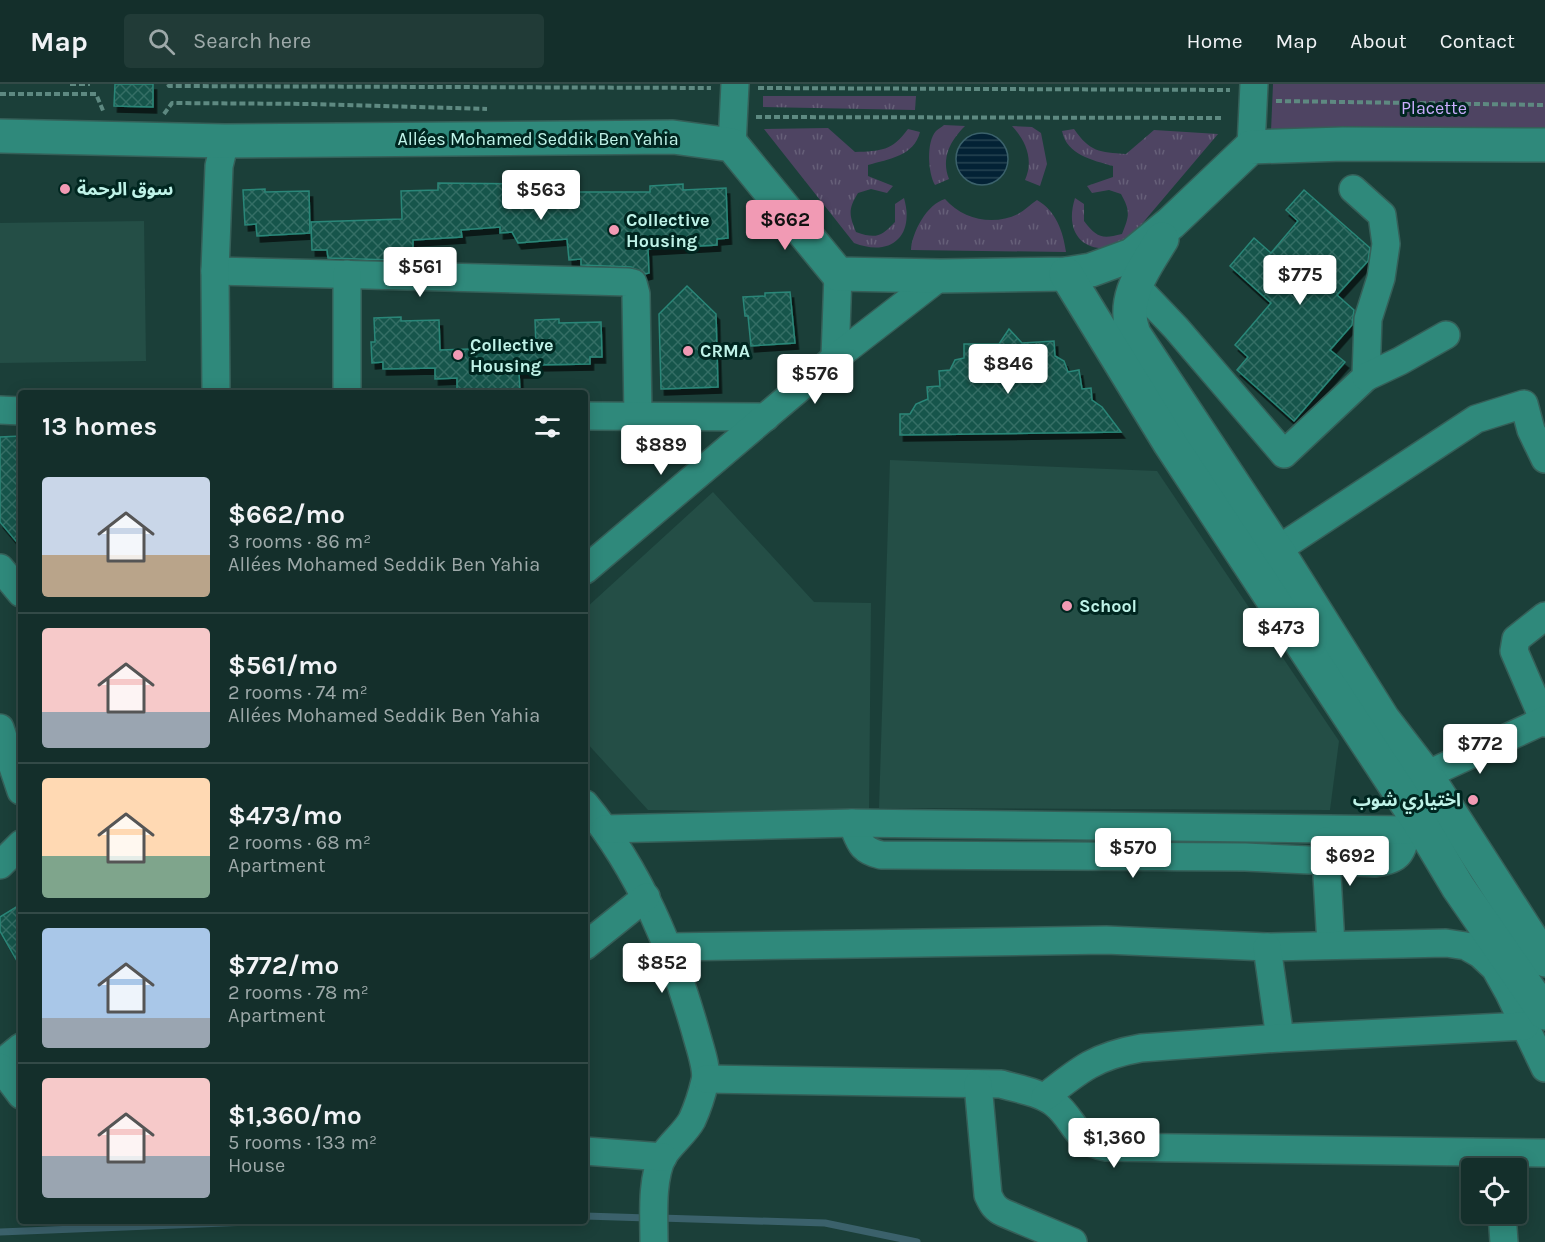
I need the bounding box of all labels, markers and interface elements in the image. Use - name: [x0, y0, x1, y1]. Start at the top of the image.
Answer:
- search box: [124, 14, 544, 68]
- text: Map: [30, 25, 88, 58]
- icon: search: [145, 25, 178, 58]
- text: Search here: [193, 28, 311, 54]
- text: Home: [1187, 29, 1243, 53]
- text: Map: [1276, 29, 1317, 53]
- text: About: [1350, 29, 1407, 53]
- text: Contact: [1440, 29, 1515, 53]
- park label: Placette: [1401, 97, 1467, 119]
- street label: Allées Mohamed Seddik Ben Yahia: [397, 128, 679, 150]
- pin: $563: [505, 170, 577, 221]
- place label: سوق الرحمة: [77, 178, 173, 200]
- text: $563: [516, 178, 566, 201]
- marker: سوق الرحمة: [58, 182, 72, 196]
- pin: $662: [749, 200, 821, 251]
- text: $662: [760, 208, 810, 231]
- place label: Collective Housing: [626, 209, 710, 252]
- marker: Collective Housing: [607, 223, 621, 237]
- pin: $561: [384, 247, 456, 298]
- text: $561: [398, 255, 442, 278]
- pin: $775: [1264, 255, 1336, 306]
- text: $775: [1277, 263, 1323, 286]
- place label: ِCollective Housing: [470, 334, 554, 377]
- place label: CRMA: [700, 340, 750, 362]
- marker: CRMA: [681, 344, 695, 358]
- pin: $846: [972, 344, 1044, 395]
- marker: ِCollective Housing: [451, 348, 465, 362]
- text: $846: [983, 352, 1033, 375]
- pin: $576: [779, 354, 851, 405]
- text: $576: [791, 362, 839, 385]
- icon: filters: [531, 410, 564, 443]
- text: 13 homes: [42, 411, 157, 442]
- pin: $889: [625, 425, 697, 476]
- text: $889: [635, 433, 687, 456]
- text: $662/mo: [228, 499, 345, 530]
- icon: home: [90, 501, 162, 573]
- text: 3 rooms · 86 m²: [228, 530, 371, 553]
- text: Allées Mohamed Seddik Ben Yahia: [228, 553, 540, 576]
- place label: School: [1079, 595, 1137, 617]
- marker: School: [1060, 599, 1074, 613]
- pin: $473: [1245, 608, 1317, 659]
- text: $473: [1257, 616, 1305, 639]
- text: $561/mo: [228, 650, 338, 681]
- icon: home: [90, 652, 162, 724]
- text: 2 rooms · 74 m²: [228, 681, 368, 704]
- text: Allées Mohamed Seddik Ben Yahia: [228, 704, 540, 727]
- pin: $772: [1444, 724, 1516, 775]
- text: $772: [1457, 732, 1503, 755]
- place label: اختياري شوب: [1353, 789, 1461, 814]
- marker: اختياري شوب: [1466, 793, 1480, 807]
- text: $473/mo: [228, 800, 342, 831]
- icon: home: [90, 802, 162, 874]
- pin: $570: [1097, 828, 1169, 879]
- text: 2 rooms · 68 m²: [228, 831, 371, 854]
- text: $570: [1109, 836, 1157, 859]
- pin: $692: [1314, 836, 1386, 887]
- text: $692: [1325, 844, 1375, 867]
- text: Apartment: [228, 854, 326, 877]
- pin: $852: [626, 943, 698, 994]
- text: $772/mo: [228, 950, 339, 981]
- text: $852: [637, 951, 687, 974]
- icon: home: [90, 952, 162, 1024]
- text: 2 rooms · 78 m²: [228, 981, 369, 1004]
- text: Apartment: [228, 1004, 326, 1027]
- text: $1,360/mo: [228, 1100, 362, 1131]
- icon: home: [90, 1102, 162, 1174]
- pin: $1,360: [1065, 1118, 1163, 1169]
- text: $1,360: [1082, 1126, 1146, 1149]
- text: 5 rooms · 133 m²: [228, 1131, 377, 1154]
- text: House: [228, 1154, 285, 1177]
- map controls: [1461, 1158, 1527, 1224]
- button: locate: [1461, 1158, 1527, 1224]

